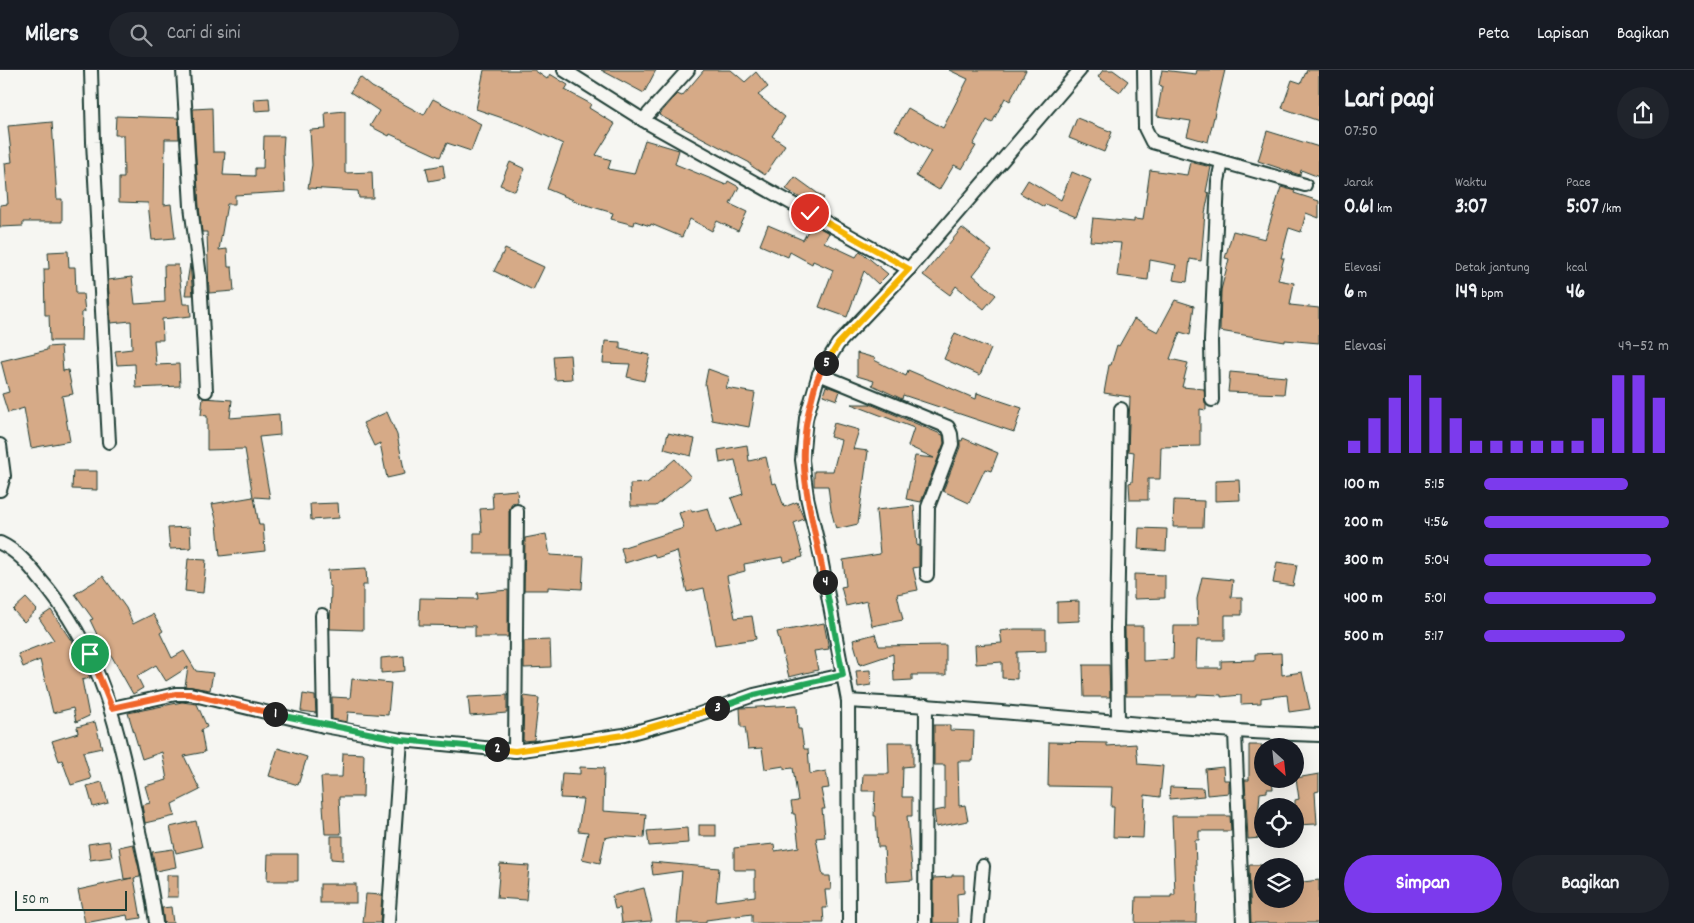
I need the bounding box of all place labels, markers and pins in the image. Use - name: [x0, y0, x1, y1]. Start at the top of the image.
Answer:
- pin: [789, 192, 831, 234]
- pin: 5: [814, 350, 838, 376]
- pin: 4: [812, 570, 838, 594]
- pin: [69, 633, 111, 675]
- pin: 3: [704, 696, 730, 720]
- pin: 1: [262, 702, 288, 726]
- pin: 2: [484, 736, 510, 762]

